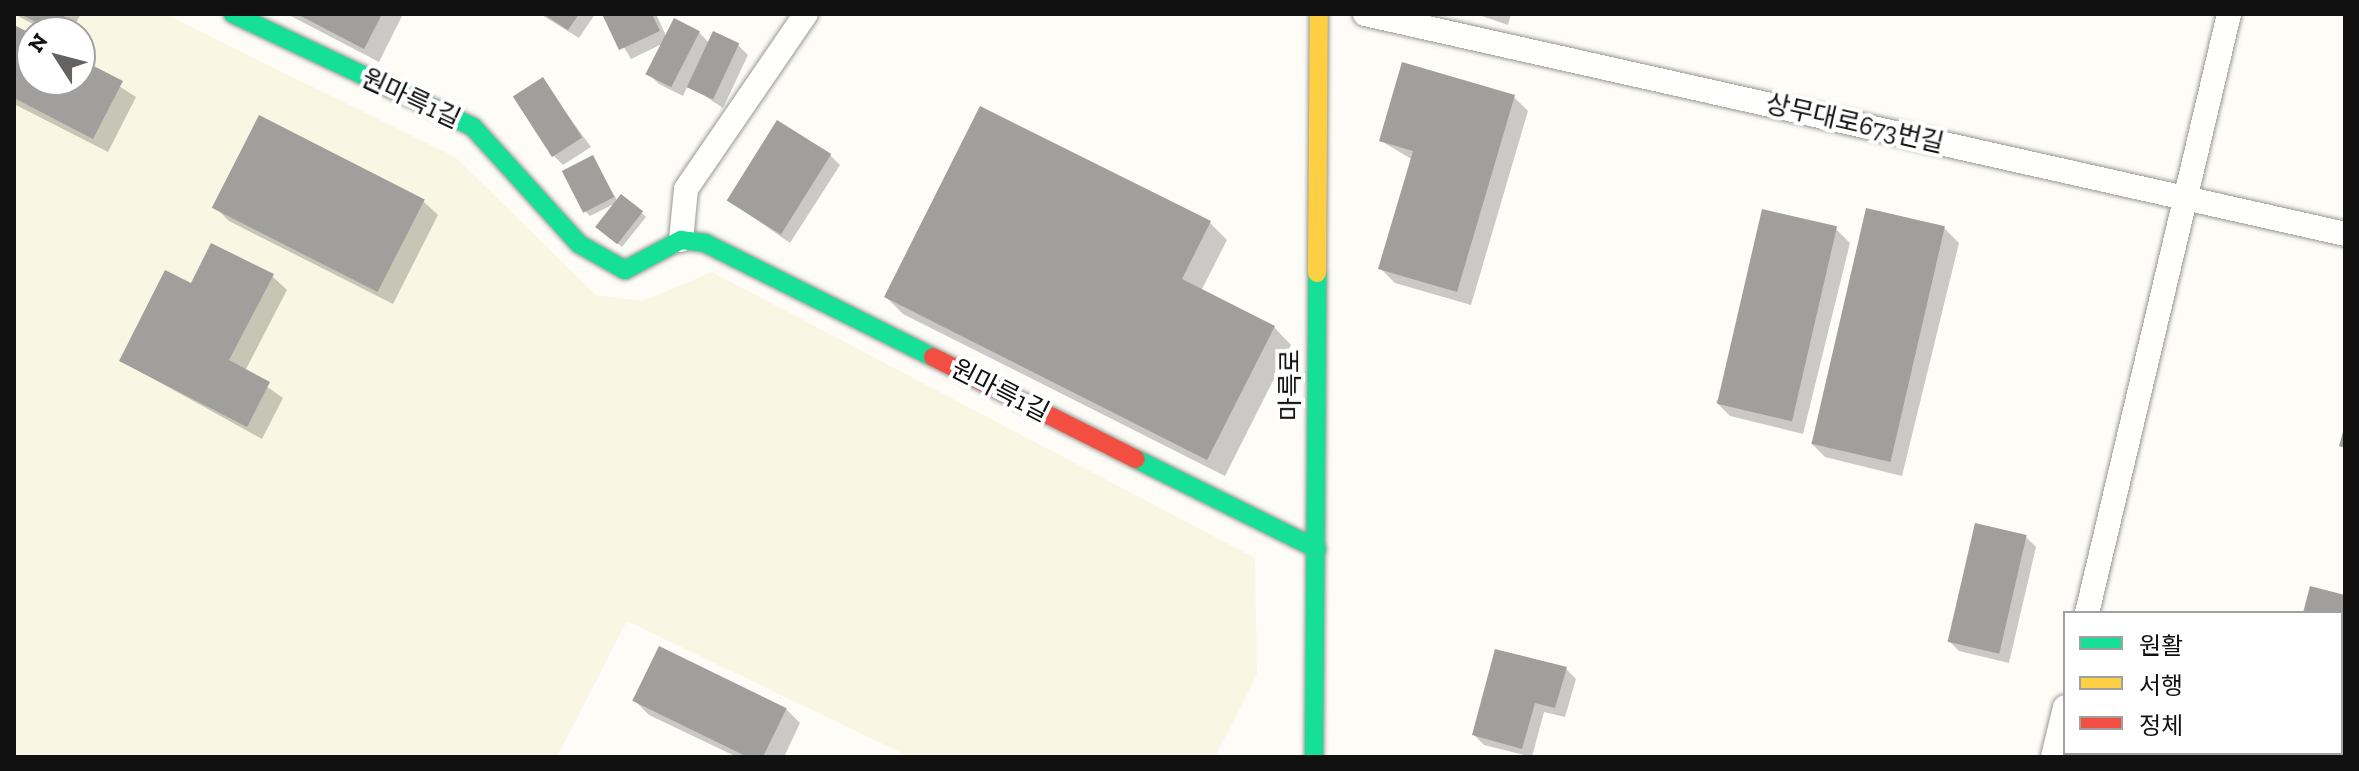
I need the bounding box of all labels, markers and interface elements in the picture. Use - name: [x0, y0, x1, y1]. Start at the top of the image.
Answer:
- north arrow: [16, 16, 96, 96]
- text: N: [22, 28, 54, 57]
- street label: 원마륵1길: [357, 63, 465, 135]
- street label: 상무대로673번길: [1763, 88, 1947, 160]
- street label: 마륵로: [1275, 349, 1307, 421]
- street label: 원마륵1길: [946, 353, 1054, 429]
- legend: [2063, 611, 2343, 755]
- text: 원활: [2139, 631, 2183, 660]
- text: 서행: [2139, 671, 2183, 700]
- text: 정체: [2139, 711, 2183, 740]

